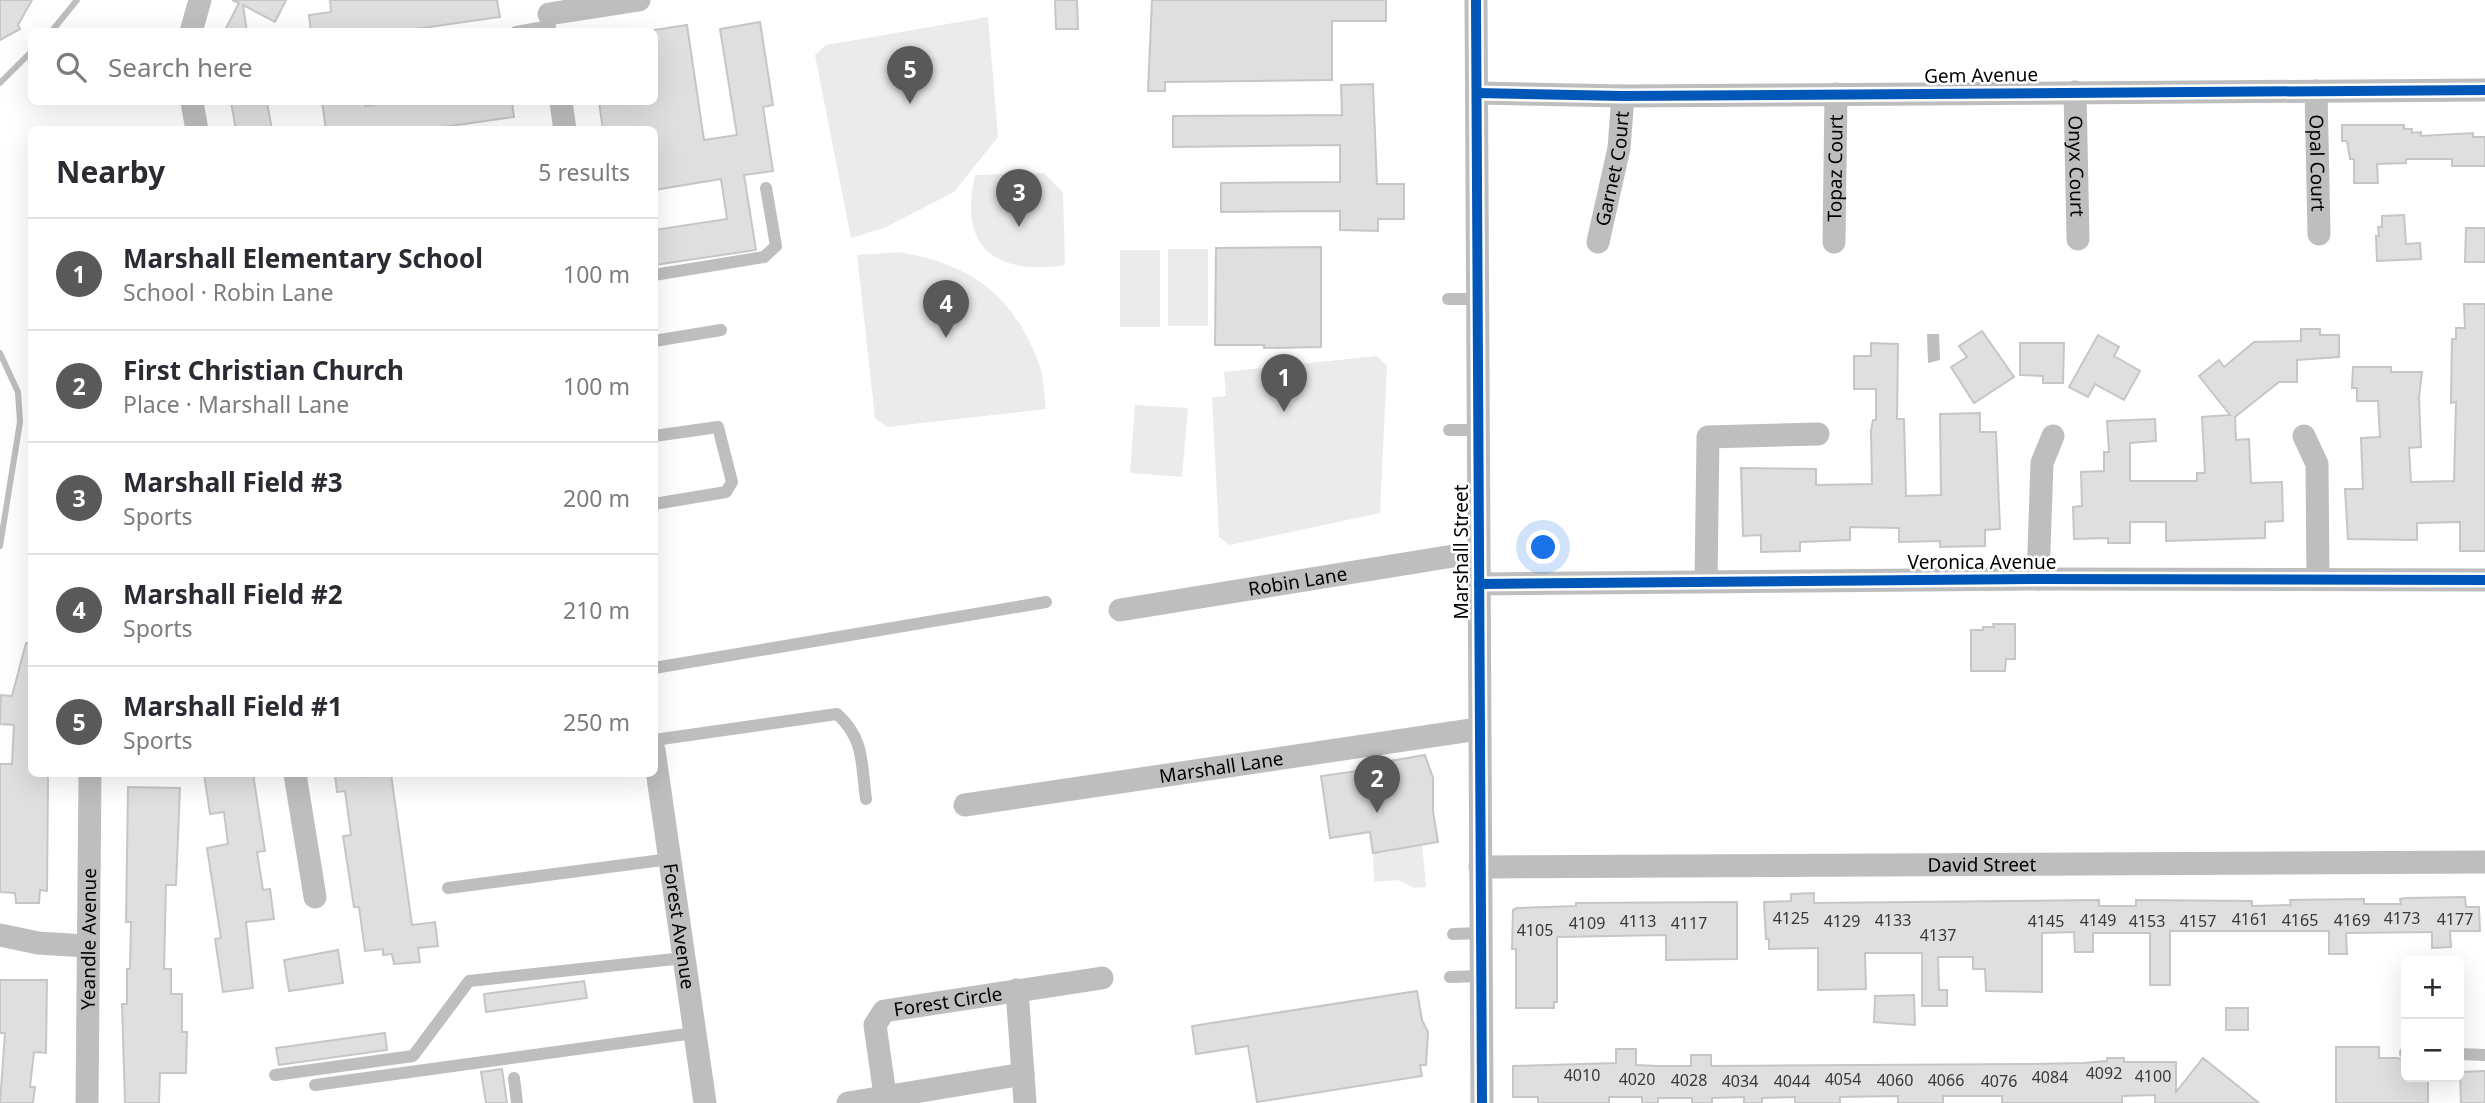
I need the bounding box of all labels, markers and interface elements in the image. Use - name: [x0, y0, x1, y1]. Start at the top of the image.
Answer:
- search box: [28, 28, 658, 105]
- pin: 5: [887, 46, 933, 104]
- icon: search: [52, 48, 90, 86]
- text: Search here: [108, 49, 253, 85]
- street label: Gem Avenue: [1924, 61, 2038, 89]
- street label: Garnet Court: [1589, 110, 1635, 229]
- street label: Topaz Court: [1821, 114, 1849, 222]
- street label: Opal Court: [2303, 114, 2332, 212]
- street label: Onyx Court: [2062, 115, 2091, 217]
- text: Nearby: [56, 151, 165, 192]
- text: 5 results: [538, 156, 630, 188]
- pin: 3: [996, 169, 1042, 227]
- text: Marshall Elementary School: [123, 240, 483, 276]
- text: 1: [72, 258, 86, 290]
- text: 100 m: [563, 258, 630, 290]
- text: School · Robin Lane: [123, 276, 333, 308]
- pin: 4: [923, 280, 969, 338]
- text: First Christian Church: [123, 352, 404, 388]
- pin: 1: [1261, 354, 1307, 412]
- text: 2: [72, 370, 86, 402]
- text: 100 m: [563, 370, 630, 402]
- text: Place · Marshall Lane: [123, 388, 349, 420]
- text: Marshall Field #3: [123, 464, 343, 500]
- text: 3: [72, 482, 86, 514]
- text: 200 m: [563, 482, 630, 514]
- street label: Marshall Street: [1448, 484, 1474, 620]
- text: Sports: [123, 500, 193, 532]
- your location: [1526, 530, 1560, 564]
- street label: Veronica Avenue: [1908, 549, 2056, 575]
- street label: Robin Lane: [1246, 560, 1349, 602]
- text: Marshall Field #2: [123, 576, 343, 612]
- text: 4: [72, 594, 86, 626]
- text: 210 m: [563, 594, 630, 626]
- text: Sports: [123, 612, 193, 644]
- text: Marshall Field #1: [123, 688, 343, 724]
- text: 5: [72, 706, 86, 738]
- text: 250 m: [563, 706, 630, 738]
- text: Sports: [123, 724, 193, 756]
- street label: Marshall Lane: [1157, 745, 1285, 789]
- pin: 2: [1354, 755, 1400, 813]
- street label: David Street: [1928, 851, 2037, 878]
- street label: Forest Avenue: [657, 861, 701, 991]
- street label: Yeandle Avenue: [75, 868, 102, 1010]
- house number: 4125: [1773, 907, 1809, 929]
- house number: 4173: [2384, 907, 2420, 929]
- house number: 4161: [2232, 908, 2268, 930]
- house number: 4177: [2437, 908, 2473, 930]
- house number: 4133: [1875, 909, 1911, 931]
- house number: 4149: [2080, 909, 2116, 931]
- house number: 4165: [2282, 909, 2318, 931]
- house number: 4169: [2334, 909, 2370, 931]
- house number: 4113: [1620, 910, 1656, 932]
- house number: 4129: [1824, 910, 1860, 932]
- house number: 4145: [2028, 910, 2064, 932]
- house number: 4153: [2129, 910, 2165, 932]
- house number: 4157: [2180, 910, 2216, 932]
- house number: 4109: [1569, 912, 1605, 934]
- house number: 4117: [1671, 912, 1707, 934]
- house number: 4105: [1517, 919, 1553, 941]
- house number: 4137: [1920, 924, 1956, 946]
- map controls: [2401, 956, 2464, 1082]
- button: +: [2401, 956, 2464, 1019]
- street label: Forest Circle: [892, 980, 1004, 1022]
- button: −: [2401, 1019, 2464, 1082]
- house number: 4092: [2086, 1062, 2122, 1084]
- house number: 4010: [1564, 1064, 1600, 1086]
- house number: 4100: [2135, 1065, 2171, 1087]
- house number: 4084: [2032, 1066, 2068, 1088]
- house number: 4020: [1619, 1068, 1655, 1090]
- house number: 4054: [1825, 1068, 1861, 1090]
- house number: 4028: [1671, 1069, 1707, 1091]
- house number: 4060: [1877, 1069, 1913, 1091]
- house number: 4066: [1928, 1069, 1964, 1091]
- house number: 4034: [1722, 1070, 1758, 1092]
- house number: 4044: [1774, 1070, 1810, 1092]
- house number: 4076: [1981, 1070, 2017, 1092]

